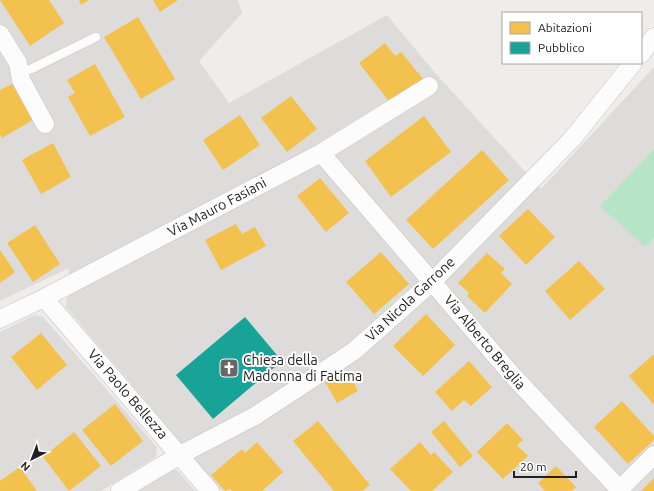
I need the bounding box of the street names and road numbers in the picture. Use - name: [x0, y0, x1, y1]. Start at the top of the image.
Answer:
- street label: Via Mauro Fasiani: [165, 174, 269, 240]
- street label: Via Nicola Garrone: [362, 253, 458, 345]
- street label: Via Alberto Breglia: [441, 292, 529, 392]
- street label: Via Paolo Bellezza: [85, 346, 171, 442]

